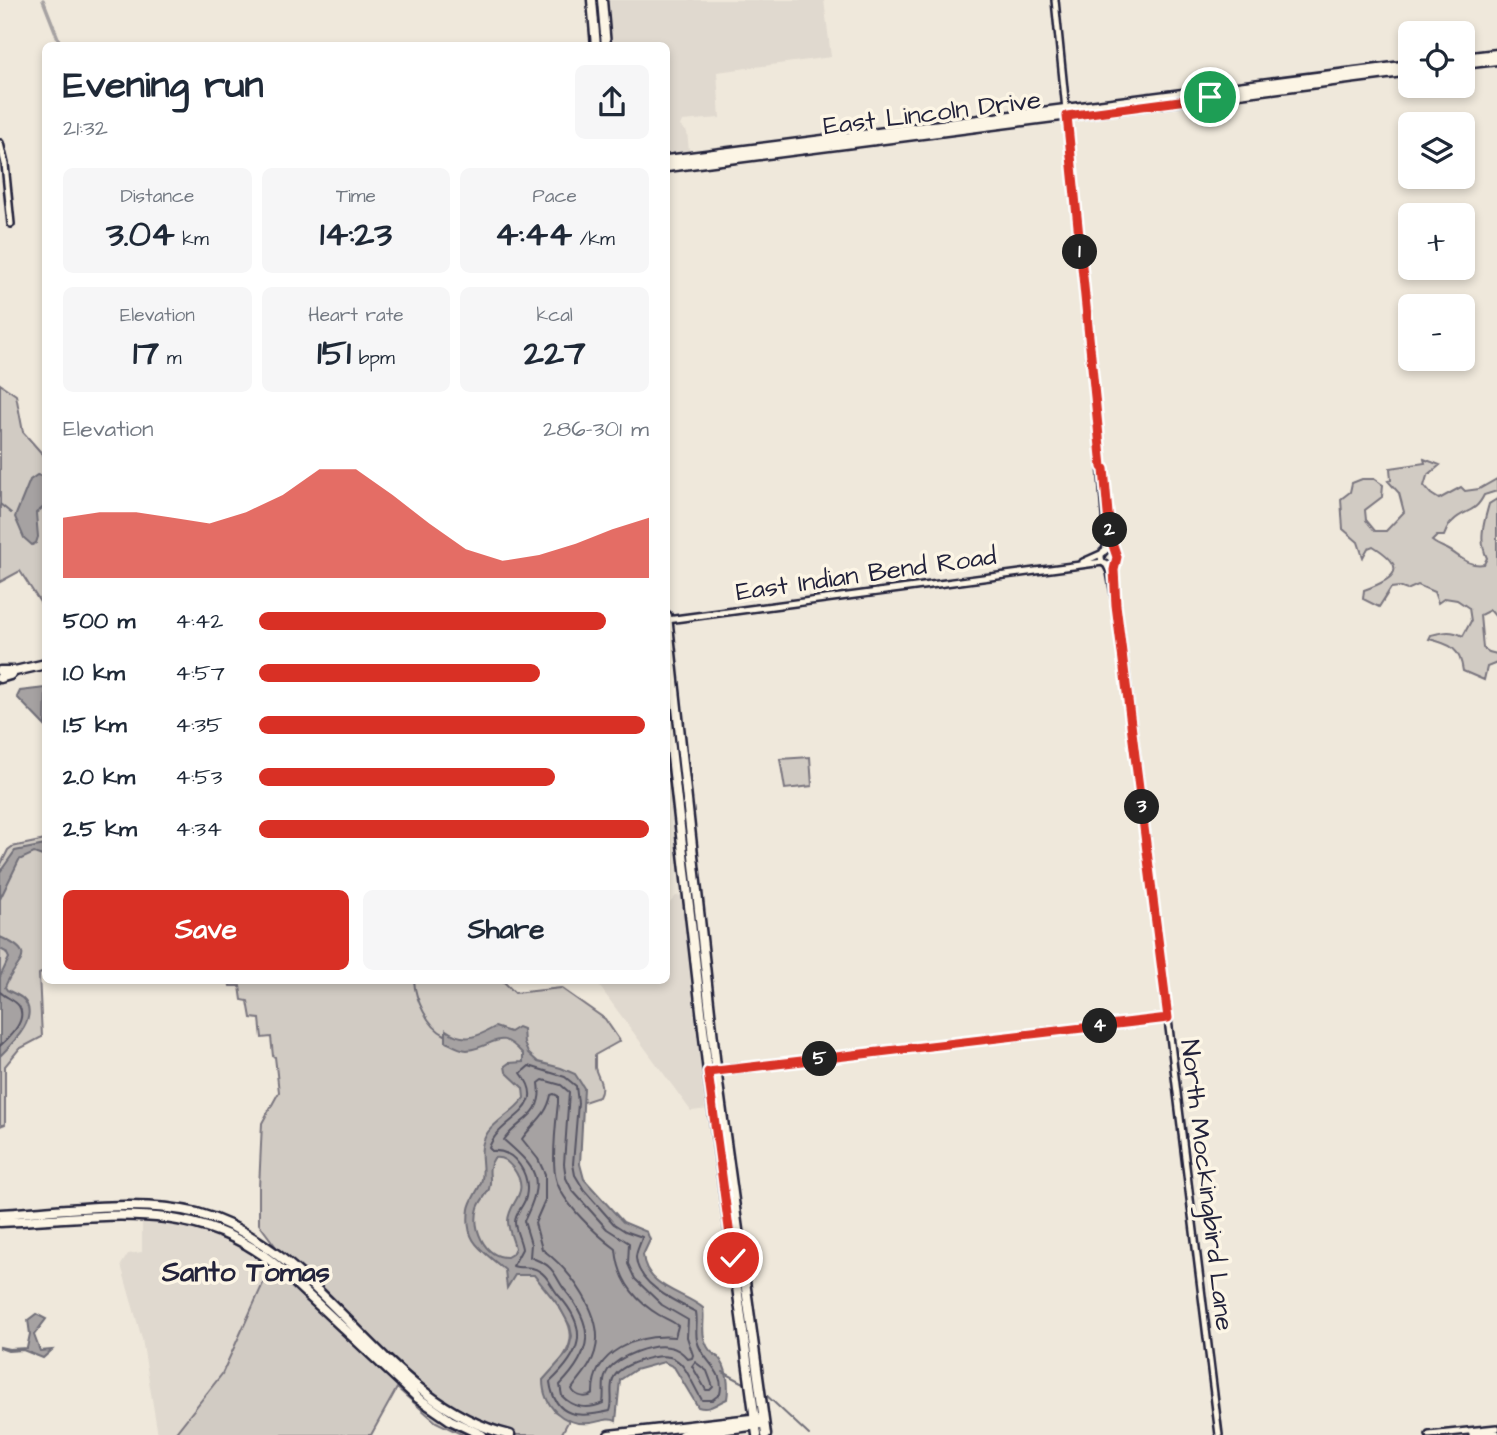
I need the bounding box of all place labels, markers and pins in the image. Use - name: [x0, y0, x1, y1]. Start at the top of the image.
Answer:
- pin: [1180, 67, 1240, 127]
- pin: 1: [1062, 234, 1098, 270]
- pin: 2: [1092, 512, 1128, 548]
- pin: 3: [1124, 790, 1160, 824]
- pin: 4: [1082, 1009, 1118, 1044]
- pin: 5: [802, 1042, 838, 1076]
- pin: [703, 1228, 763, 1288]

